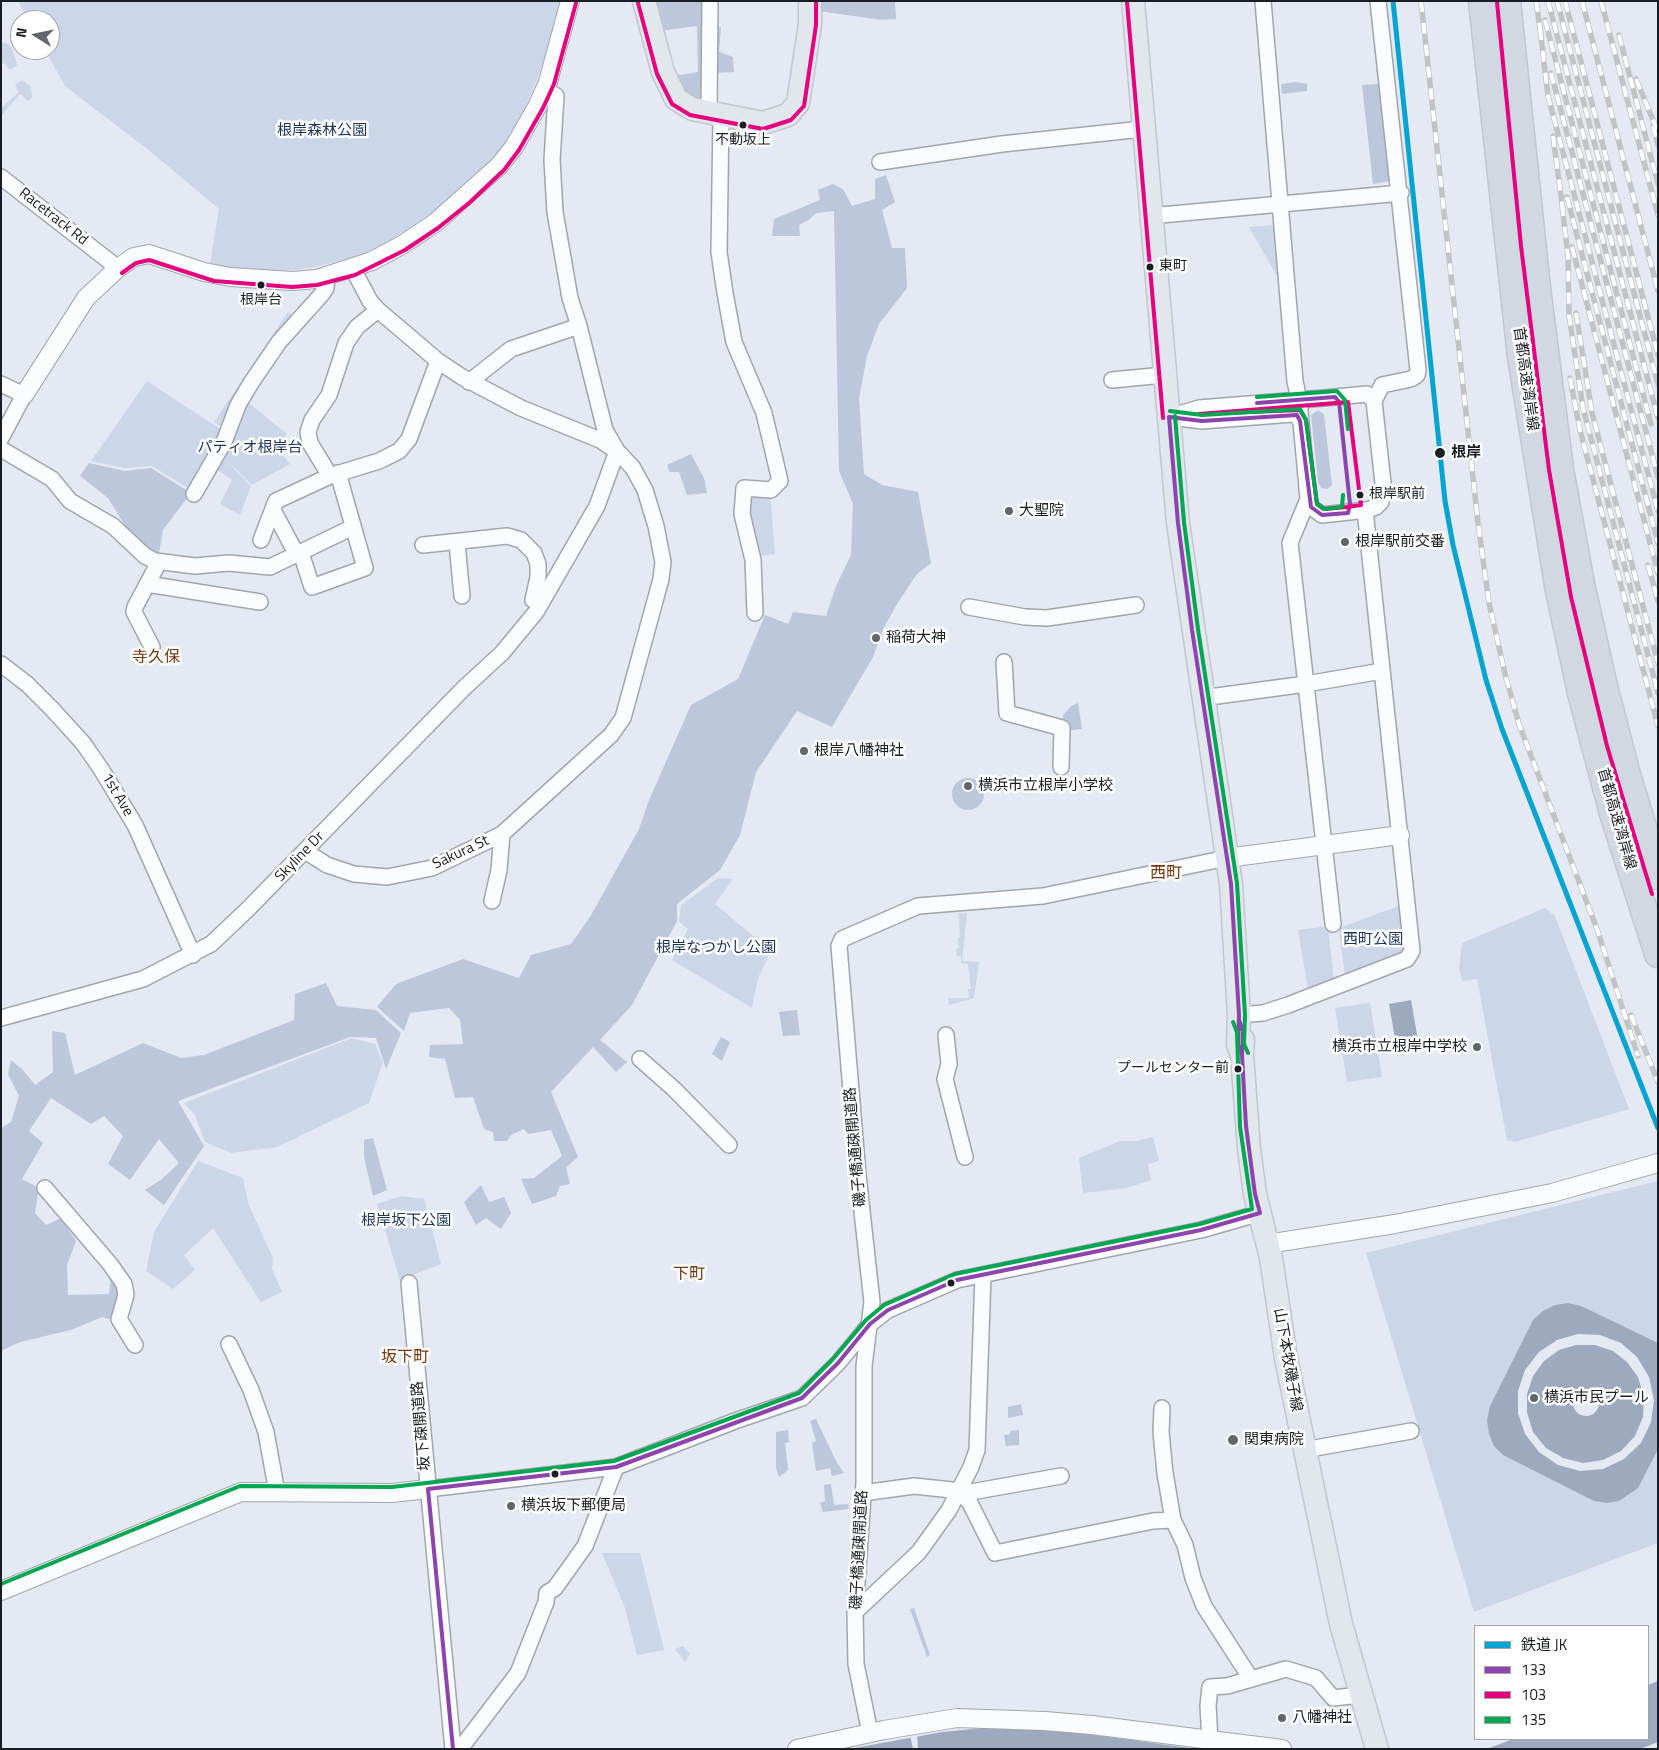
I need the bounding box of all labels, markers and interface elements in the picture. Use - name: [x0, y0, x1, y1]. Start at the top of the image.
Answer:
- north arrow: [10, 10, 60, 60]
- text: N: [10, 26, 32, 39]
- marker: 不動坂上: [738, 120, 748, 130]
- park label: 根岸森林公園: [277, 122, 367, 140]
- place label: 不動坂上: [715, 133, 771, 149]
- street label: Racetrack Rd: [15, 184, 91, 250]
- place label: 東町: [1159, 259, 1187, 275]
- marker: 東町: [1145, 262, 1155, 272]
- marker: 根岸台: [256, 280, 266, 290]
- place label: 根岸台: [240, 293, 282, 309]
- street label: 首都高速湾岸線: [1509, 326, 1541, 432]
- park label: パティオ根岸台: [198, 439, 302, 457]
- place label: 根岸: [1451, 444, 1481, 462]
- marker: 根岸: [1433, 446, 1447, 460]
- place label: 根岸駅前: [1369, 487, 1425, 503]
- marker: 根岸駅前: [1355, 490, 1365, 500]
- place label: 大聖院: [1019, 502, 1064, 520]
- marker: 大聖院: [1003, 505, 1015, 517]
- place label: 根岸駅前交番: [1355, 533, 1445, 551]
- marker: 根岸駅前交番: [1339, 536, 1351, 548]
- place label: 稲荷大神: [886, 629, 946, 647]
- marker: 稲荷大神: [870, 632, 882, 644]
- district label: 寺久保: [132, 648, 180, 668]
- place label: 根岸八幡神社: [814, 742, 904, 760]
- marker: 根岸八幡神社: [798, 745, 810, 757]
- street label: 首都高速湾岸線: [1593, 766, 1639, 872]
- street label: 1st Ave: [97, 770, 137, 820]
- place label: 横浜市立根岸小学校: [978, 777, 1113, 795]
- marker: 横浜市立根岸小学校: [962, 780, 974, 792]
- street label: Skyline Dr: [272, 828, 328, 886]
- street label: Sakura St: [430, 832, 492, 874]
- district label: 西町: [1150, 864, 1182, 884]
- park label: 西町公園: [1343, 931, 1403, 949]
- park label: 根岸なつかし公園: [656, 939, 776, 957]
- place label: 横浜市立根岸中学校: [1332, 1038, 1467, 1056]
- marker: 横浜市立根岸中学校: [1471, 1041, 1483, 1053]
- place label: プールセンター前: [1117, 1061, 1229, 1077]
- marker: プールセンター前: [1233, 1064, 1243, 1074]
- street label: 磯子橋通疎開道路: [842, 1086, 870, 1208]
- park label: 根岸坂下公園: [361, 1212, 451, 1230]
- district label: 下町: [673, 1265, 705, 1285]
- unlabelled marker: [946, 1278, 956, 1288]
- street label: 山下本牧磯子線: [1269, 1307, 1305, 1413]
- district label: 坂下町: [381, 1348, 429, 1368]
- street label: 坂下疎開道路: [409, 1380, 435, 1472]
- place label: 横浜市民プール: [1544, 1389, 1649, 1407]
- marker: 横浜市民プール: [1528, 1392, 1540, 1404]
- place label: 関東病院: [1244, 1431, 1304, 1449]
- marker: 関東病院: [1226, 1433, 1240, 1447]
- unlabelled marker: [550, 1469, 560, 1479]
- street label: 磯子橋通疎開道路: [848, 1490, 872, 1610]
- place label: 横浜坂下郵便局: [521, 1497, 626, 1515]
- marker: 横浜坂下郵便局: [505, 1500, 517, 1512]
- legend: [1474, 1625, 1649, 1740]
- text: 鉄道 JK: [1521, 1633, 1567, 1656]
- text: 133: [1521, 1658, 1546, 1681]
- text: 103: [1521, 1683, 1546, 1706]
- text: 135: [1521, 1708, 1546, 1731]
- place label: 八幡神社: [1292, 1709, 1352, 1727]
- marker: 八幡神社: [1276, 1712, 1288, 1724]

